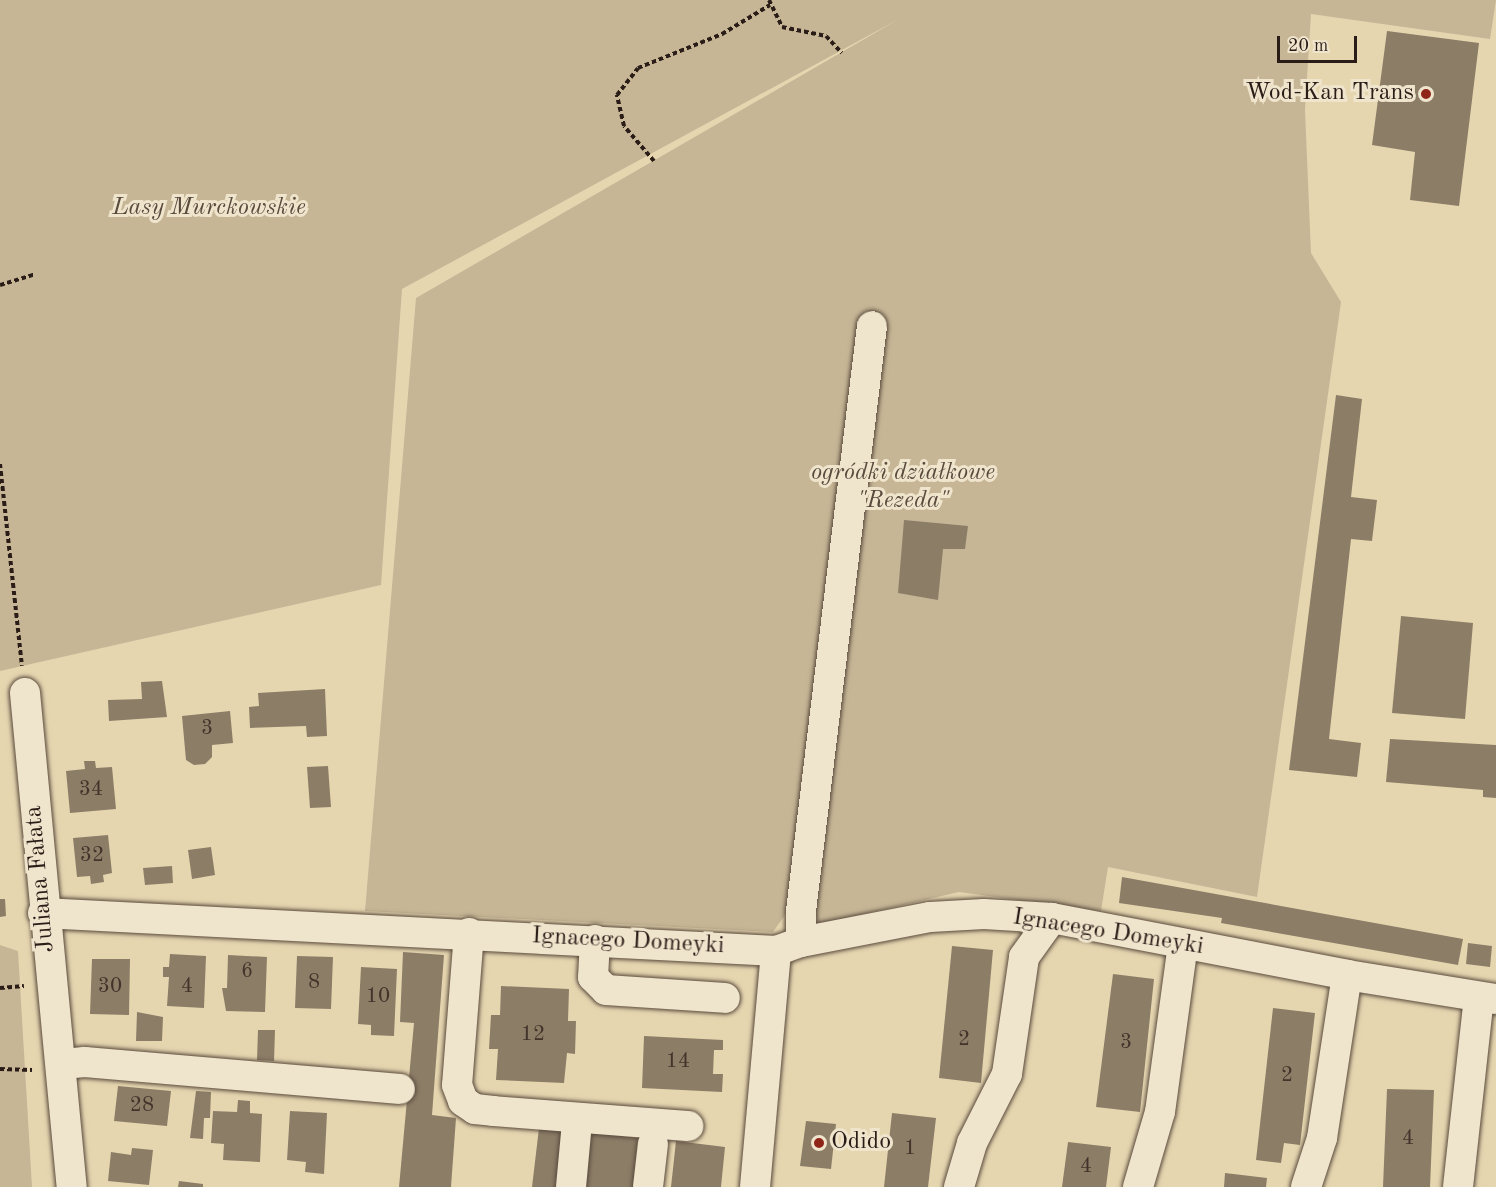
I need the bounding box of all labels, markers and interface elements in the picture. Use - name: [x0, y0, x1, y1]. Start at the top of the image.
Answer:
- scale bar: [1280, 24, 1360, 62]
- text: 20 m: [1288, 37, 1328, 55]
- place label: Wod-Kan Trans: [1245, 80, 1414, 108]
- marker: Wod-Kan Trans: [1419, 87, 1433, 101]
- park label: Lasy Murckowskie: [112, 195, 306, 223]
- park label: ogródki działkowe "Rezeda": [811, 460, 995, 516]
- house number: 3: [201, 716, 213, 742]
- house number: 34: [79, 777, 103, 803]
- street label: Juliana Fałata: [20, 804, 62, 954]
- house number: 32: [80, 843, 104, 869]
- street label: Ignacego Domeyki: [1011, 904, 1205, 962]
- street label: Ignacego Domeyki: [531, 923, 725, 961]
- house number: 6: [241, 959, 253, 985]
- house number: 8: [308, 970, 320, 996]
- house number: 30: [98, 974, 122, 1000]
- house number: 4: [181, 974, 193, 1000]
- house number: 10: [366, 984, 390, 1010]
- house number: 12: [521, 1022, 545, 1048]
- house number: 2: [958, 1027, 970, 1053]
- house number: 3: [1120, 1030, 1132, 1056]
- house number: 14: [666, 1049, 690, 1075]
- house number: 2: [1281, 1063, 1293, 1089]
- house number: 28: [130, 1093, 154, 1119]
- house number: 4: [1402, 1126, 1414, 1152]
- place label: Odido: [831, 1129, 891, 1157]
- marker: Odido: [812, 1136, 826, 1150]
- house number: 1: [904, 1136, 916, 1162]
- house number: 4: [1080, 1154, 1092, 1180]

